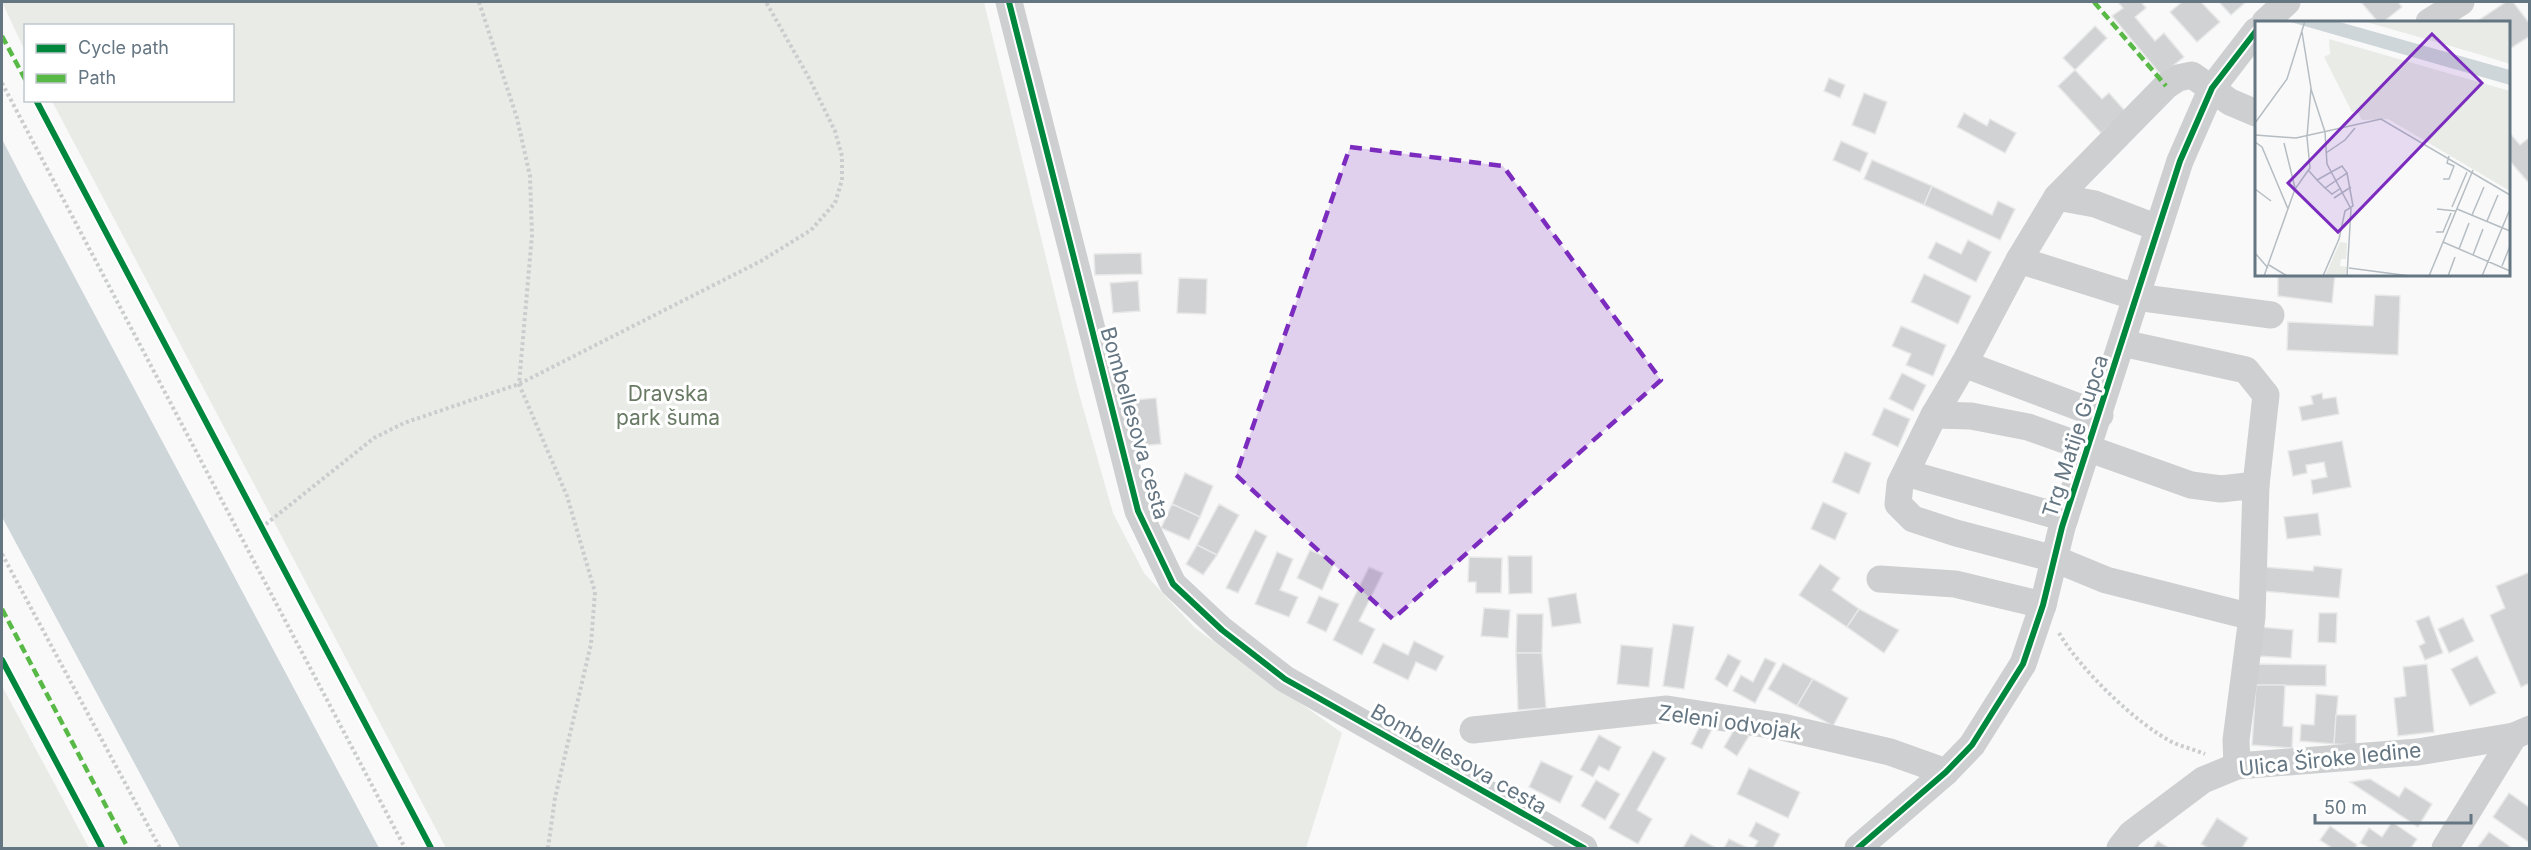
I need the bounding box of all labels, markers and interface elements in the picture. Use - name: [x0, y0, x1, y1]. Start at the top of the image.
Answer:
- inset map: [2255, 21, 2510, 276]
- legend: [24, 24, 234, 102]
- text: Cycle path: [78, 37, 169, 58]
- text: Path: [78, 67, 116, 88]
- street label: Bombellesova cesta: [1096, 324, 1174, 522]
- street label: Trg Matije Gupca: [2037, 351, 2113, 521]
- park label: Dravska park šuma: [616, 381, 720, 430]
- street label: Bombellesova cesta: [1367, 698, 1551, 820]
- street label: Zeleni odvojak: [1657, 700, 1804, 744]
- street label: Ulica Široke ledine: [2237, 737, 2423, 781]
- scale bar: [2315, 787, 2471, 825]
- text: 50 m: [2324, 797, 2367, 818]

